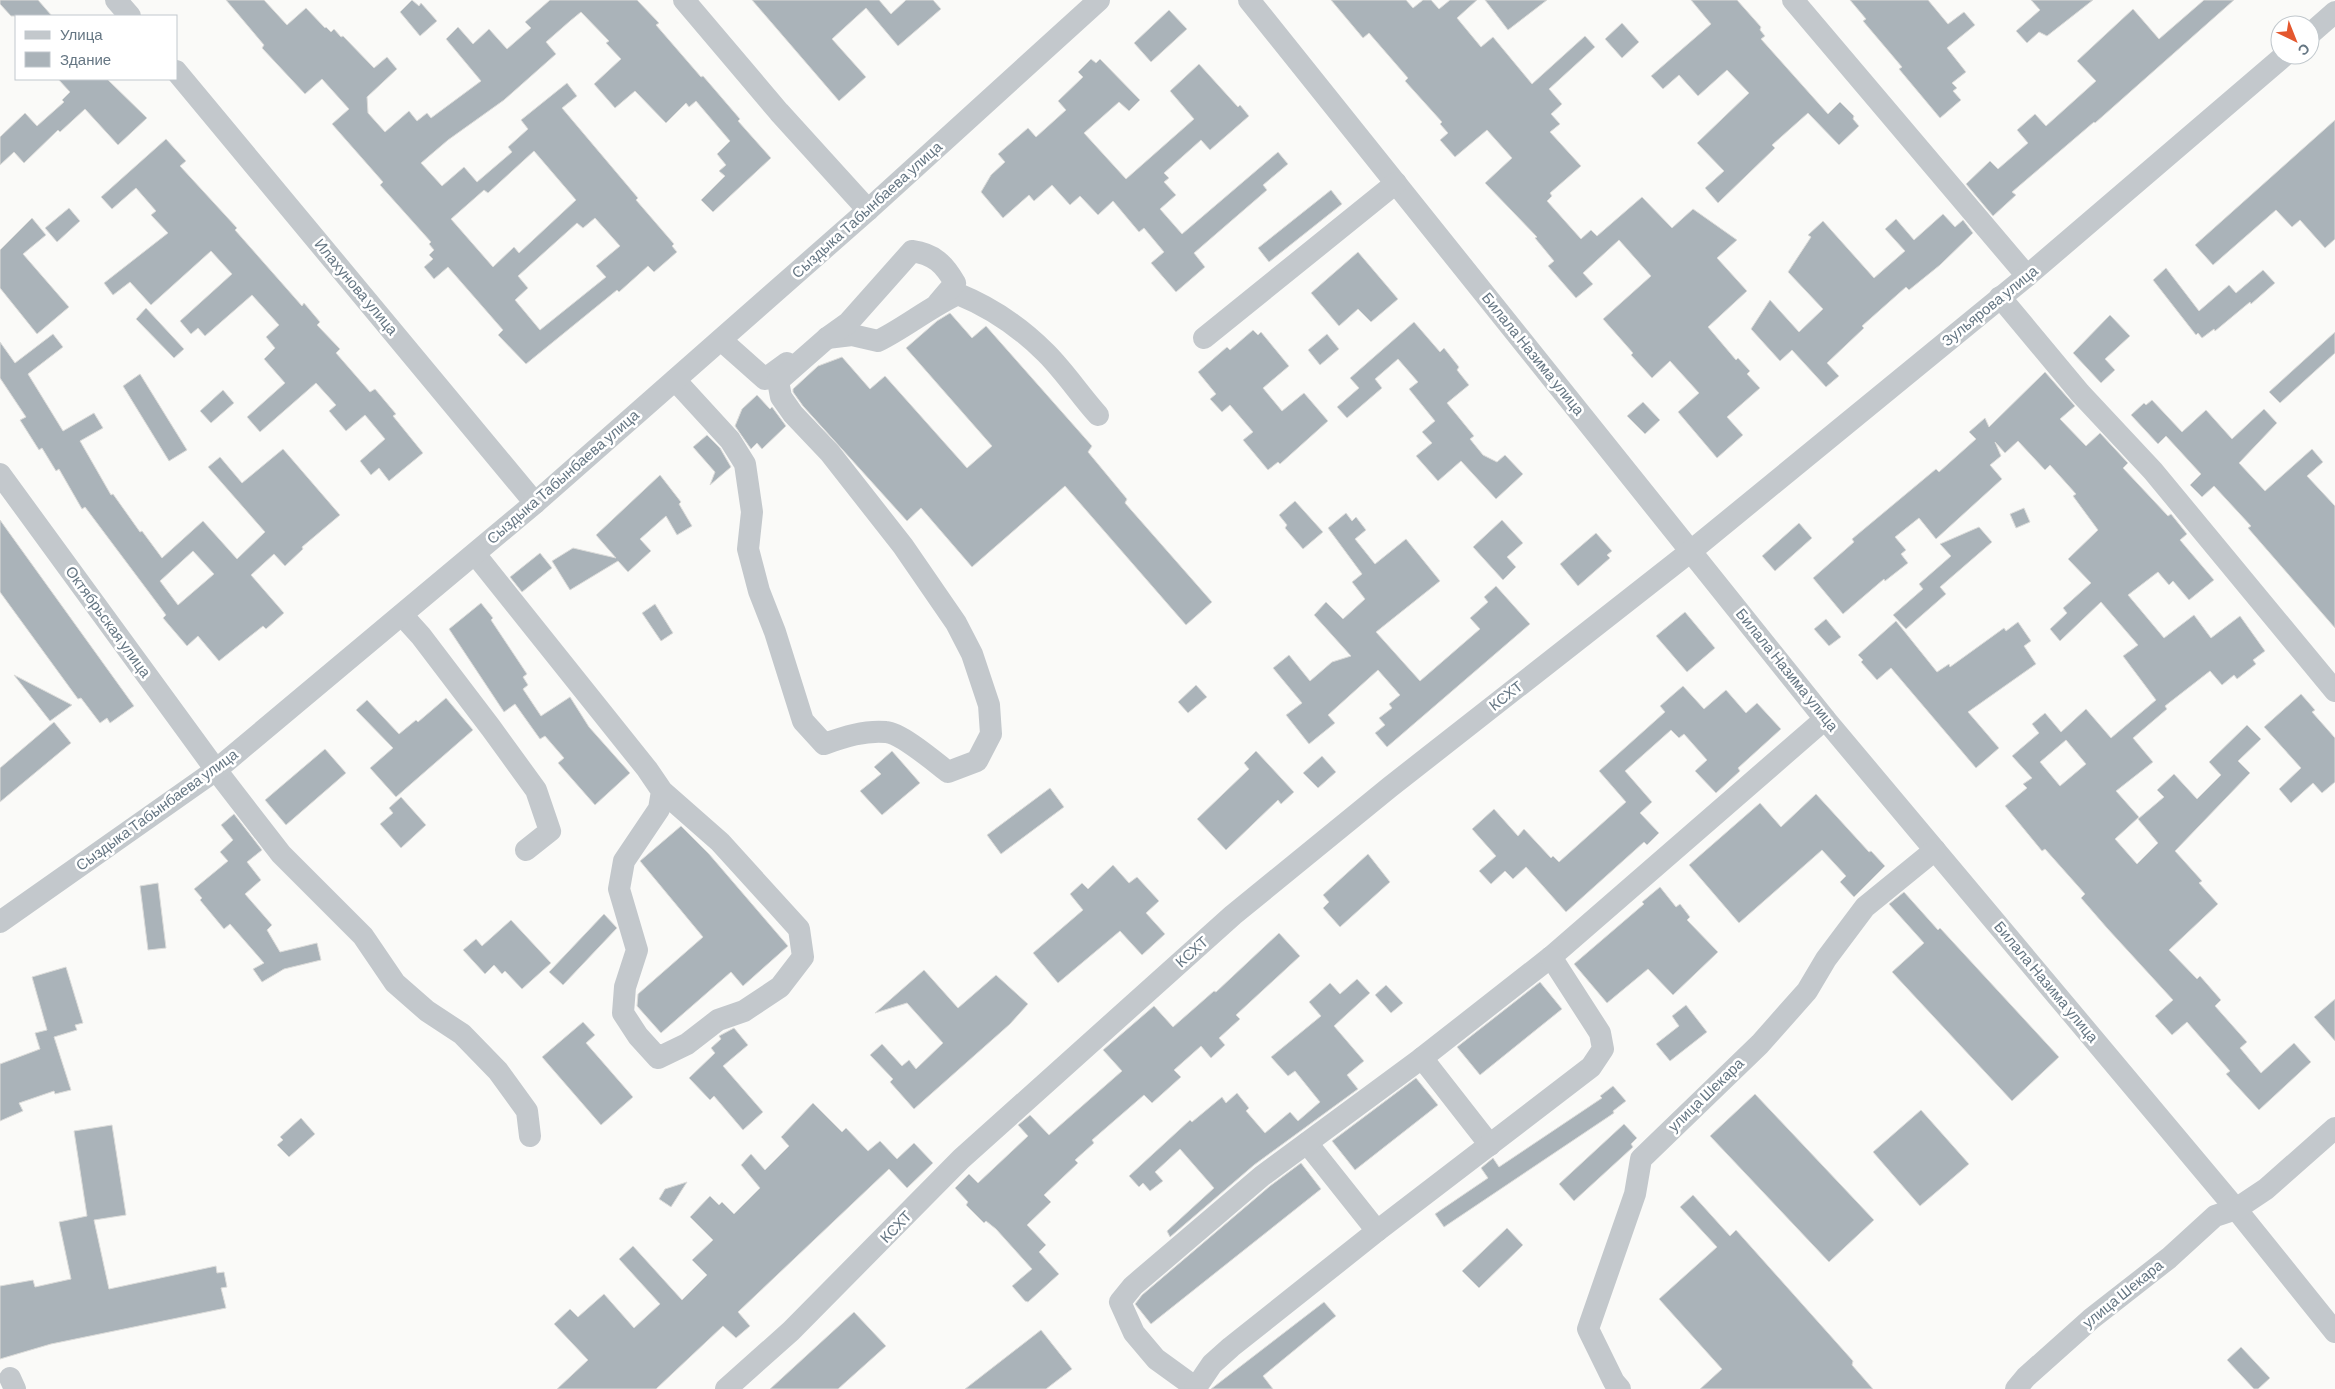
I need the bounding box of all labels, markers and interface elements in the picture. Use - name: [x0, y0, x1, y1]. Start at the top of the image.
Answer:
- legend: [15, 15, 178, 80]
- north arrow: [2270, 15, 2320, 65]
- text: Улица: [60, 25, 103, 43]
- text: С: [2295, 40, 2314, 60]
- text: Здание: [60, 50, 111, 68]
- street label: Сыздыка Табынбаева улица: [788, 137, 946, 281]
- street label: Илахунова улица: [311, 235, 403, 339]
- street label: Зульярова улица: [1938, 261, 2041, 349]
- street label: Билала Назима улица: [1479, 288, 1589, 419]
- street label: Сыздыка Табынбаева улица: [483, 405, 643, 547]
- street label: Октябрьская улица: [62, 562, 156, 681]
- street label: Билала Назима улица: [1733, 604, 1843, 735]
- street label: КСХТ: [1485, 677, 1526, 714]
- street label: Сыздыка Табынбаева улица: [72, 744, 241, 874]
- street label: Билала Назима улица: [1991, 917, 2103, 1046]
- street label: КСХТ: [1171, 932, 1211, 971]
- street label: улица Шекара: [1664, 1053, 1747, 1135]
- street label: КСХТ: [876, 1206, 915, 1246]
- street label: улица Шекара: [2079, 1255, 2167, 1331]

